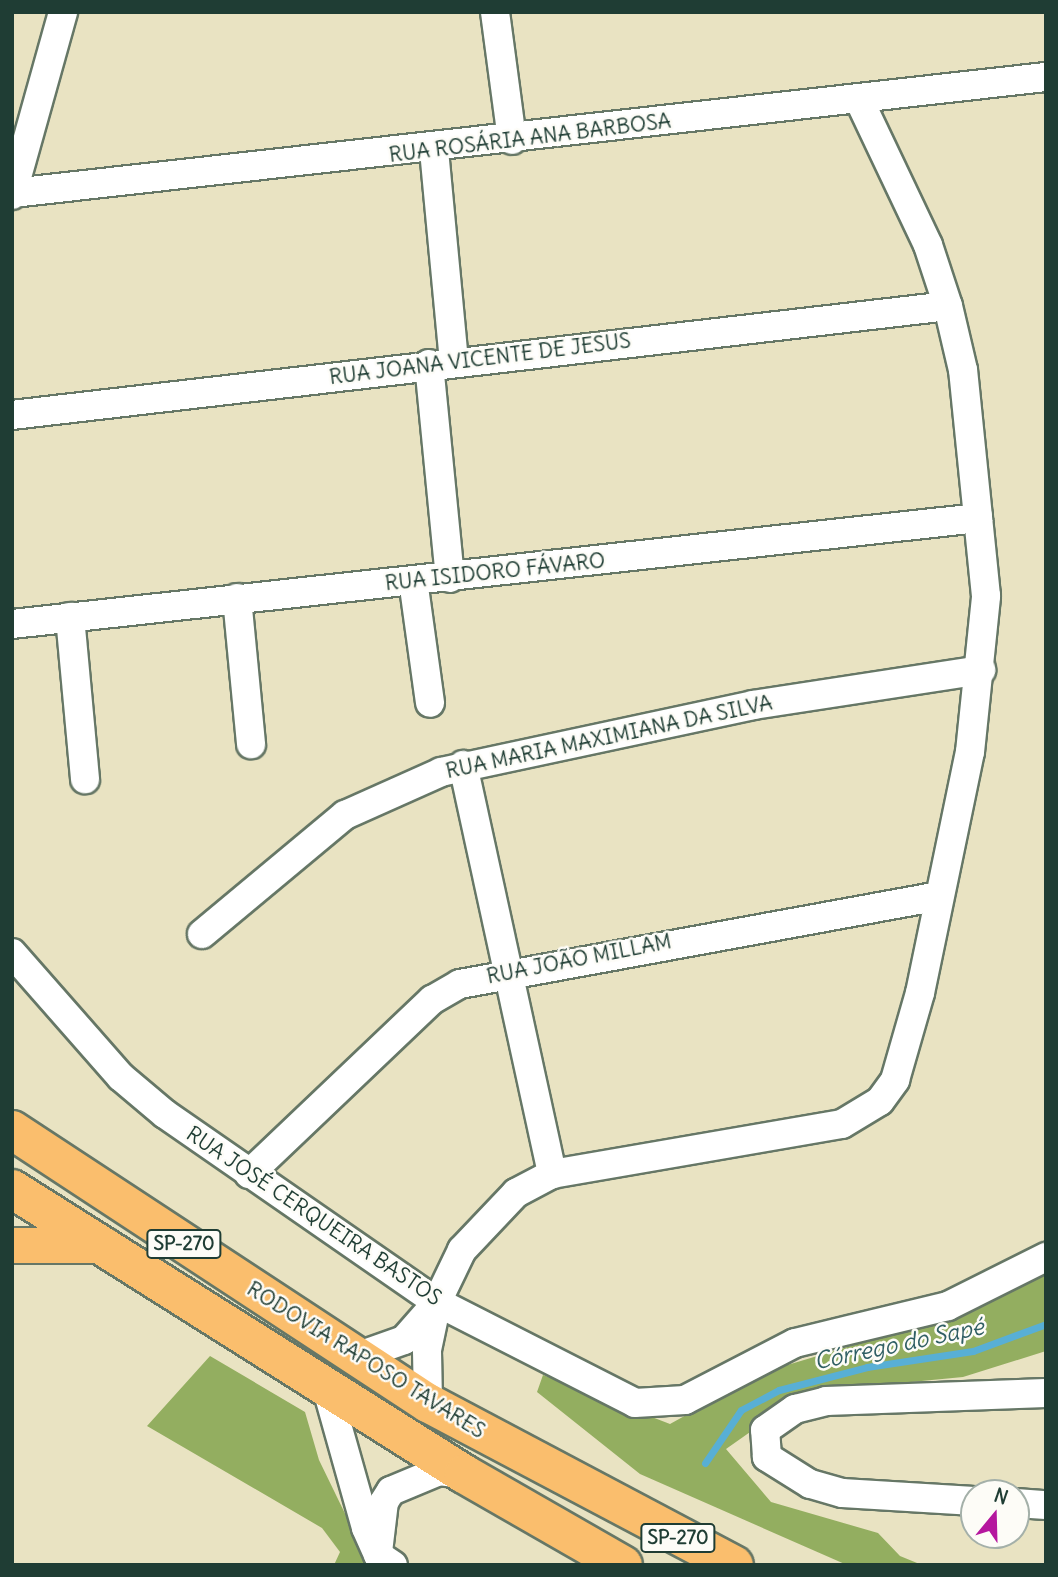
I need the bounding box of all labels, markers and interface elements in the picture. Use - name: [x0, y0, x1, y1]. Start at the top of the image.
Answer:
- street label: RUA ROSÁRIA ANA BARBOSA: [387, 108, 673, 168]
- street label: RUA JOANA VICENTE DE JESUS: [328, 328, 632, 390]
- street label: RUA ISIDORO FÁVARO: [384, 548, 606, 596]
- street label: RUA MARIA MAXIMIANA DA SILVA: [443, 690, 775, 784]
- street label: RUA JOÃO MILLAM: [484, 929, 674, 989]
- street label: RUA JOSÉ CERQUEIRA BASTOS: [182, 1121, 446, 1311]
- road number: SP-270: [146, 1228, 222, 1260]
- street label: RODOVIA RAPOSO TAVARES: [242, 1276, 490, 1444]
- water label: Córrego do Sapé: [812, 1313, 986, 1375]
- north arrow: [960, 1479, 1030, 1549]
- text: N: [991, 1483, 1011, 1510]
- road number: SP-270: [640, 1522, 716, 1554]

